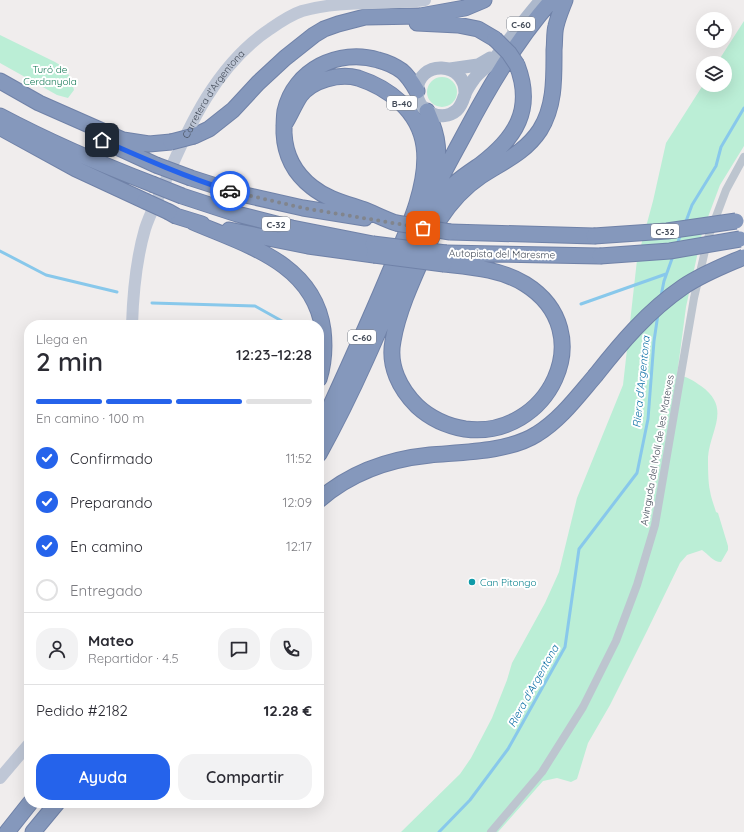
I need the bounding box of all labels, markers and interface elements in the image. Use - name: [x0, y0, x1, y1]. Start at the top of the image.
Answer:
- map controls: [696, 12, 732, 92]
- button: locate: [696, 12, 732, 48]
- road number: C-60: [507, 17, 535, 31]
- street label: Carretera d'Argentona: [179, 47, 247, 140]
- button: layers: [696, 56, 732, 92]
- park label: Turó de Cerdanyola: [23, 63, 77, 88]
- road number: B-40: [387, 96, 417, 110]
- pin: [85, 123, 119, 157]
- icon: home: [91, 129, 113, 151]
- courier: [210, 171, 250, 211]
- icon: car: [219, 180, 241, 202]
- pin: [406, 211, 440, 245]
- road number: C-32: [262, 217, 290, 231]
- icon: bag: [412, 217, 434, 239]
- road number: C-32: [651, 224, 679, 238]
- street label: Autopista del Maresme: [449, 247, 556, 261]
- road number: C-60: [348, 330, 376, 344]
- text: Llega en: [36, 331, 87, 347]
- water label: Riera d'Argentona: [629, 334, 653, 429]
- text: 2 min: [36, 345, 103, 378]
- text: 12:23–12:28: [236, 345, 312, 364]
- street label: Avinguda del Molí de les Mateves: [637, 373, 677, 526]
- text: En camino · 100 m: [36, 410, 144, 426]
- icon: check: [36, 447, 58, 469]
- text: Confirmado: [70, 449, 153, 468]
- text: 11:52: [286, 450, 312, 466]
- icon: check: [36, 491, 58, 513]
- text: Preparando: [70, 493, 153, 512]
- text: 12:09: [283, 494, 312, 510]
- icon: check: [36, 535, 58, 557]
- text: En camino: [70, 537, 143, 556]
- text: 12:17: [286, 538, 312, 554]
- place label: Can Pitongo: [480, 576, 536, 589]
- marker: Can Pitongo: [467, 577, 477, 587]
- text: Entregado: [70, 581, 143, 600]
- button: person: [36, 628, 78, 670]
- button: chat: [218, 628, 260, 670]
- button: phone: [270, 628, 312, 670]
- text: Mateo: [88, 631, 134, 650]
- water label: Riera d'Argentona: [505, 641, 562, 730]
- text: Repartidor · 4.5: [88, 650, 179, 666]
- text: Pedido #2182: [36, 701, 128, 720]
- text: 12.28 €: [264, 701, 312, 720]
- button: Ayuda: [36, 754, 170, 800]
- button: Compartir: [178, 754, 312, 800]

